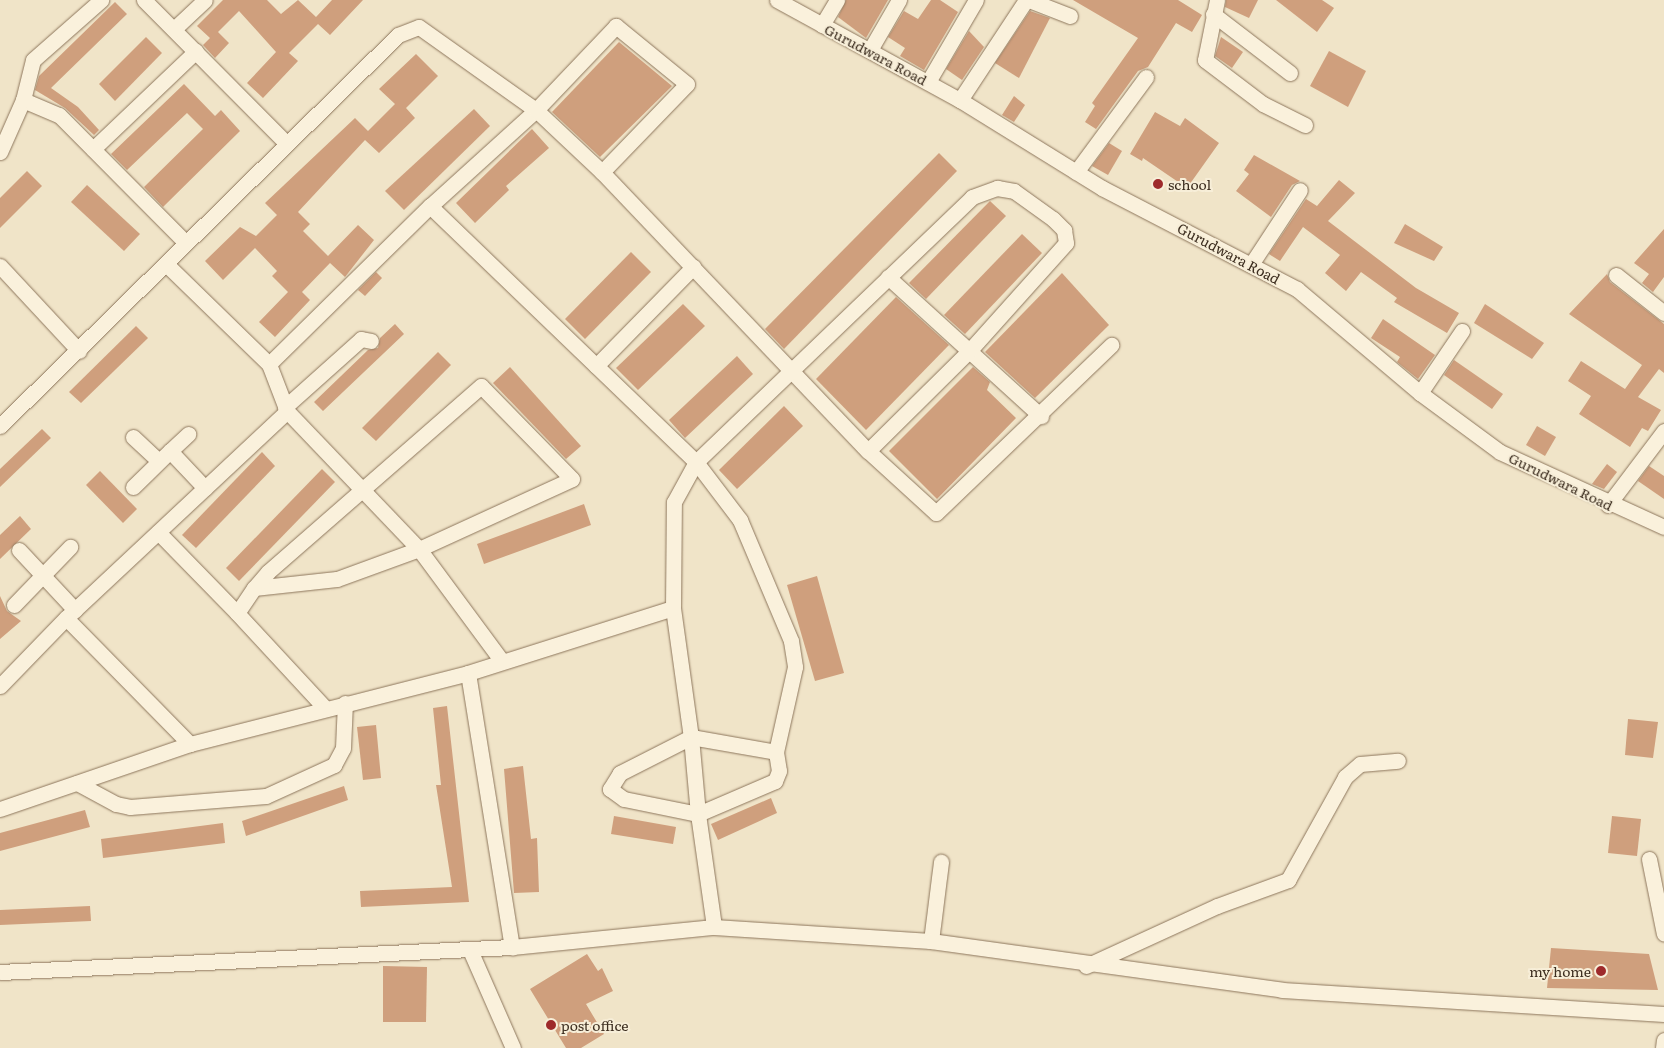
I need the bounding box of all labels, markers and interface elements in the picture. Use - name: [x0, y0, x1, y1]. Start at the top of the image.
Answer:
- street label: Gurudwara Road: [822, 20, 930, 88]
- place label: school: [1168, 176, 1211, 192]
- marker: school: [1152, 178, 1164, 190]
- street label: Gurudwara Road: [1175, 219, 1283, 287]
- street label: Gurudwara Road: [1506, 449, 1616, 513]
- place label: my home: [1529, 963, 1591, 979]
- marker: my home: [1595, 965, 1607, 977]
- place label: post office: [561, 1017, 629, 1033]
- marker: post office: [545, 1019, 557, 1031]

